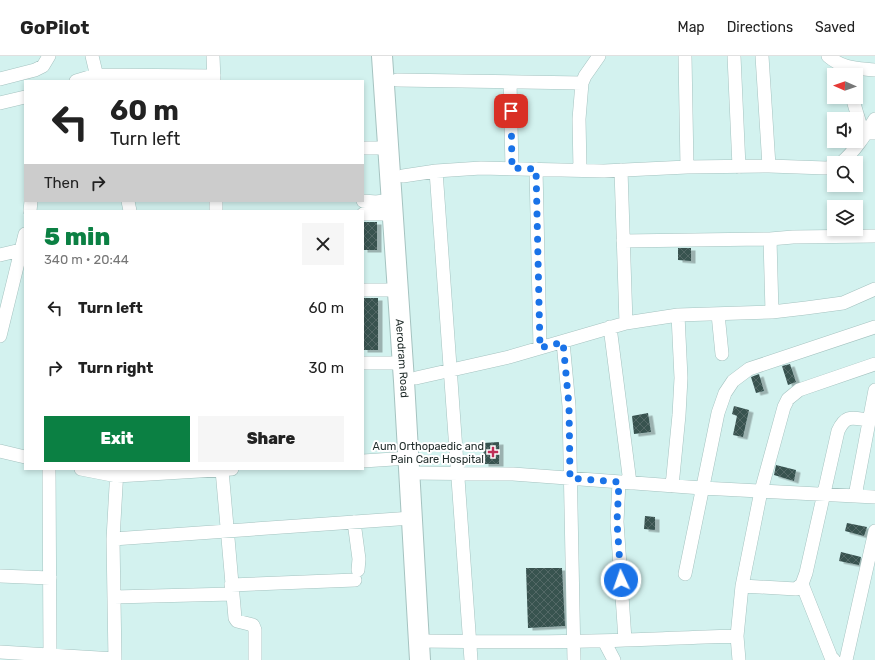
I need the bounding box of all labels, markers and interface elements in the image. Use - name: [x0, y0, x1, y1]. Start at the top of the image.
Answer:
- text: GoPilot: [20, 16, 89, 39]
- text: Map: [678, 19, 705, 36]
- text: Directions: [727, 19, 793, 36]
- text: Saved: [815, 19, 855, 36]
- north arrow: [827, 68, 863, 104]
- map controls: [827, 68, 863, 236]
- text: 60 m: [110, 94, 179, 127]
- pin: [494, 94, 528, 128]
- icon: left: [44, 96, 96, 148]
- icon: arrive: [500, 100, 522, 122]
- button: sound: [827, 112, 863, 148]
- text: Turn left: [110, 128, 180, 150]
- button: search: [827, 156, 863, 192]
- icon: right: [87, 172, 109, 194]
- text: Then: [44, 174, 79, 192]
- button: layers: [827, 200, 863, 236]
- text: 5 min: [44, 223, 110, 251]
- button: close: [302, 223, 344, 265]
- text: 340 m · 20:44: [44, 252, 129, 267]
- icon: left: [44, 297, 66, 319]
- text: Turn left: [78, 299, 143, 317]
- text: 60 m: [308, 299, 344, 317]
- street label: Aerodram Road: [393, 318, 411, 398]
- icon: right: [44, 357, 66, 379]
- text: Turn right: [78, 359, 153, 377]
- text: 30 m: [308, 359, 344, 377]
- button: Exit: [44, 416, 190, 462]
- button: Share: [198, 416, 344, 462]
- place label: Aum Orthopaedic and Pain Care Hospital: [373, 440, 484, 466]
- marker: Aum Orthopaedic and Pain Care Hospital: [487, 446, 499, 458]
- position arrow: [600, 559, 642, 601]

